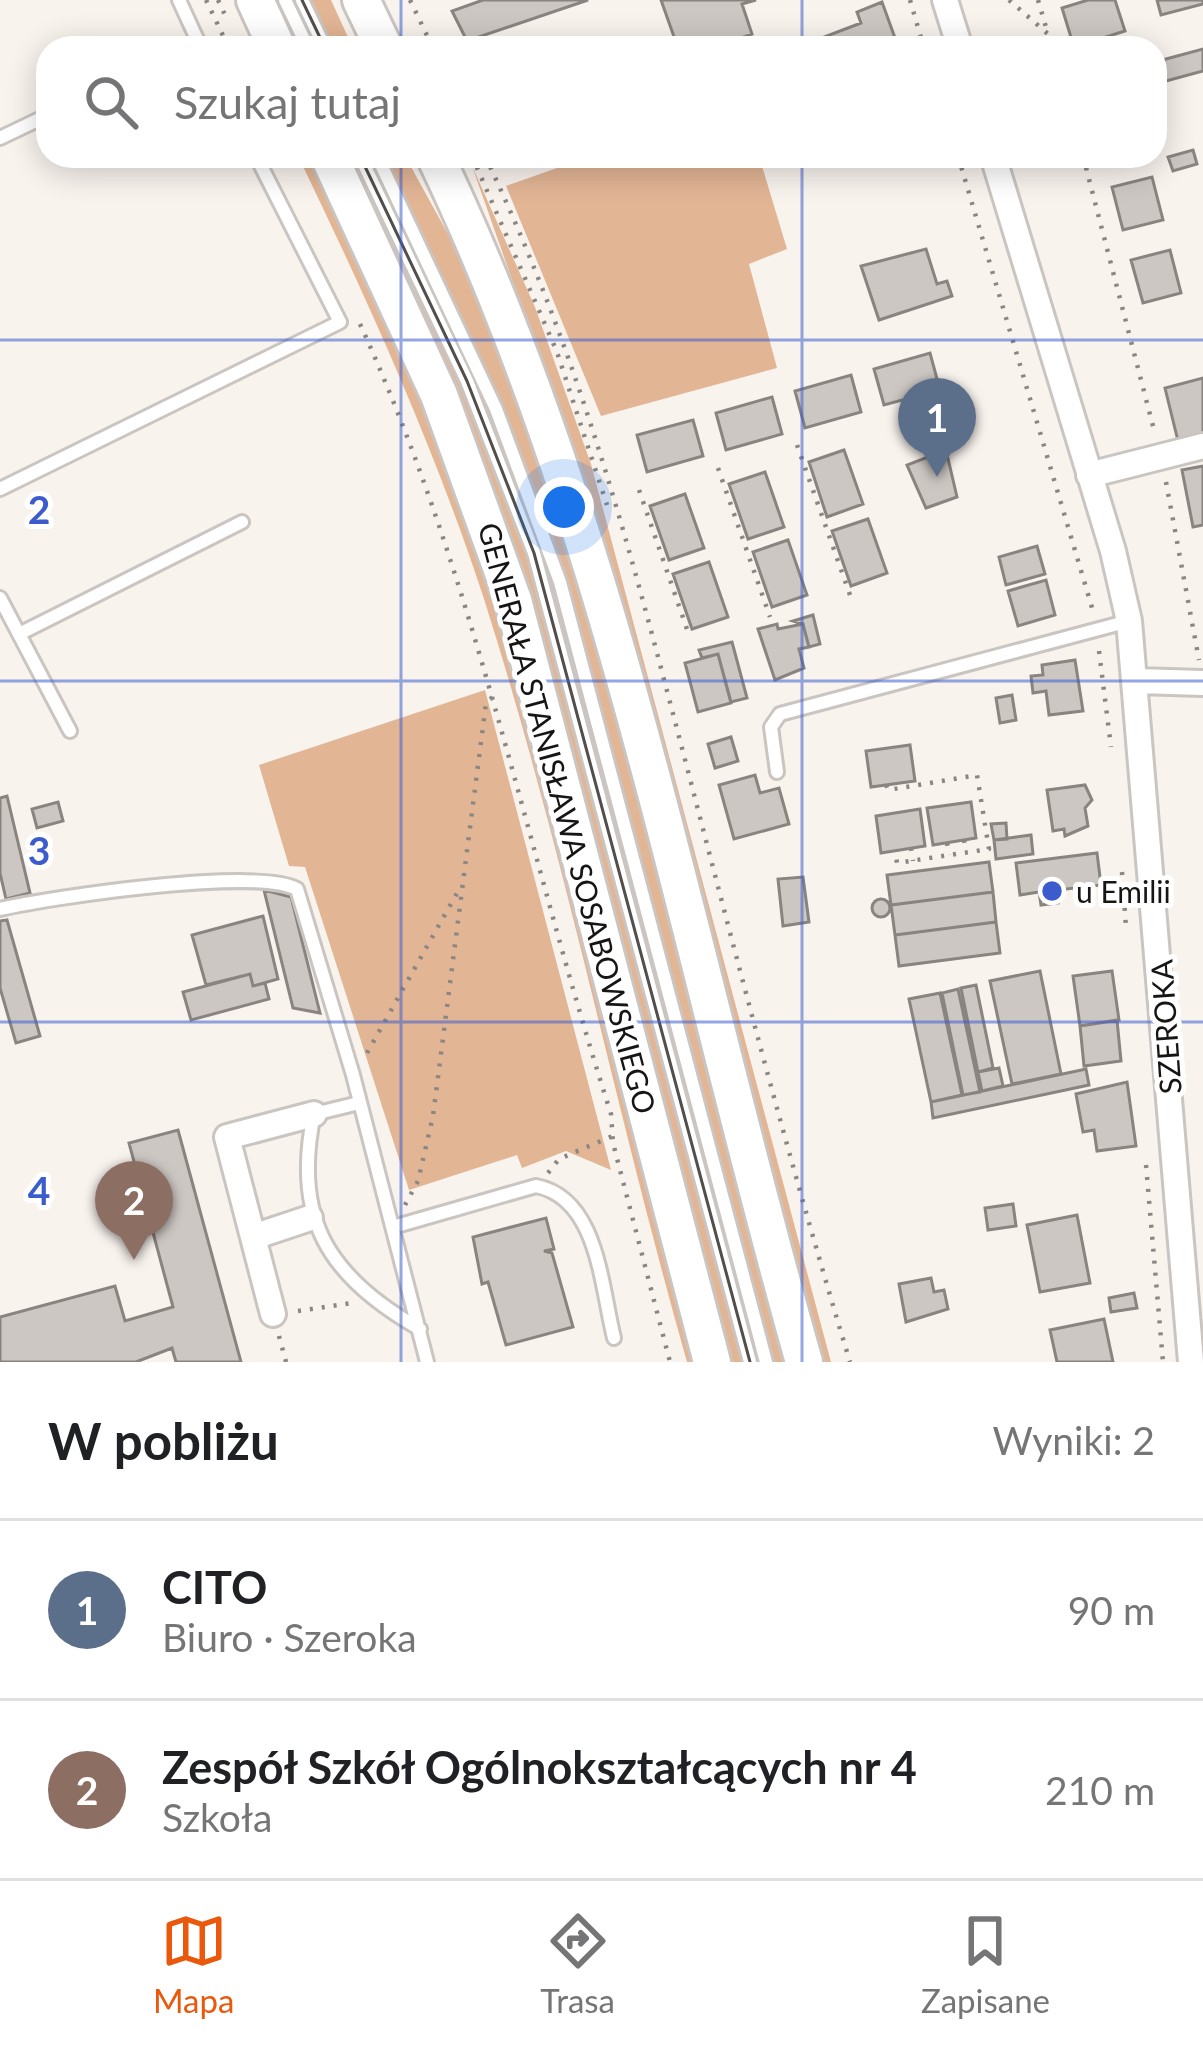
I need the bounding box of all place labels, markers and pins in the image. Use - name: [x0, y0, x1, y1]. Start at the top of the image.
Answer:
- pin: 1: [898, 378, 976, 477]
- place label: u Emilii: [1076, 873, 1171, 909]
- marker: u Emilii: [1039, 878, 1065, 904]
- pin: 2: [95, 1161, 173, 1260]

